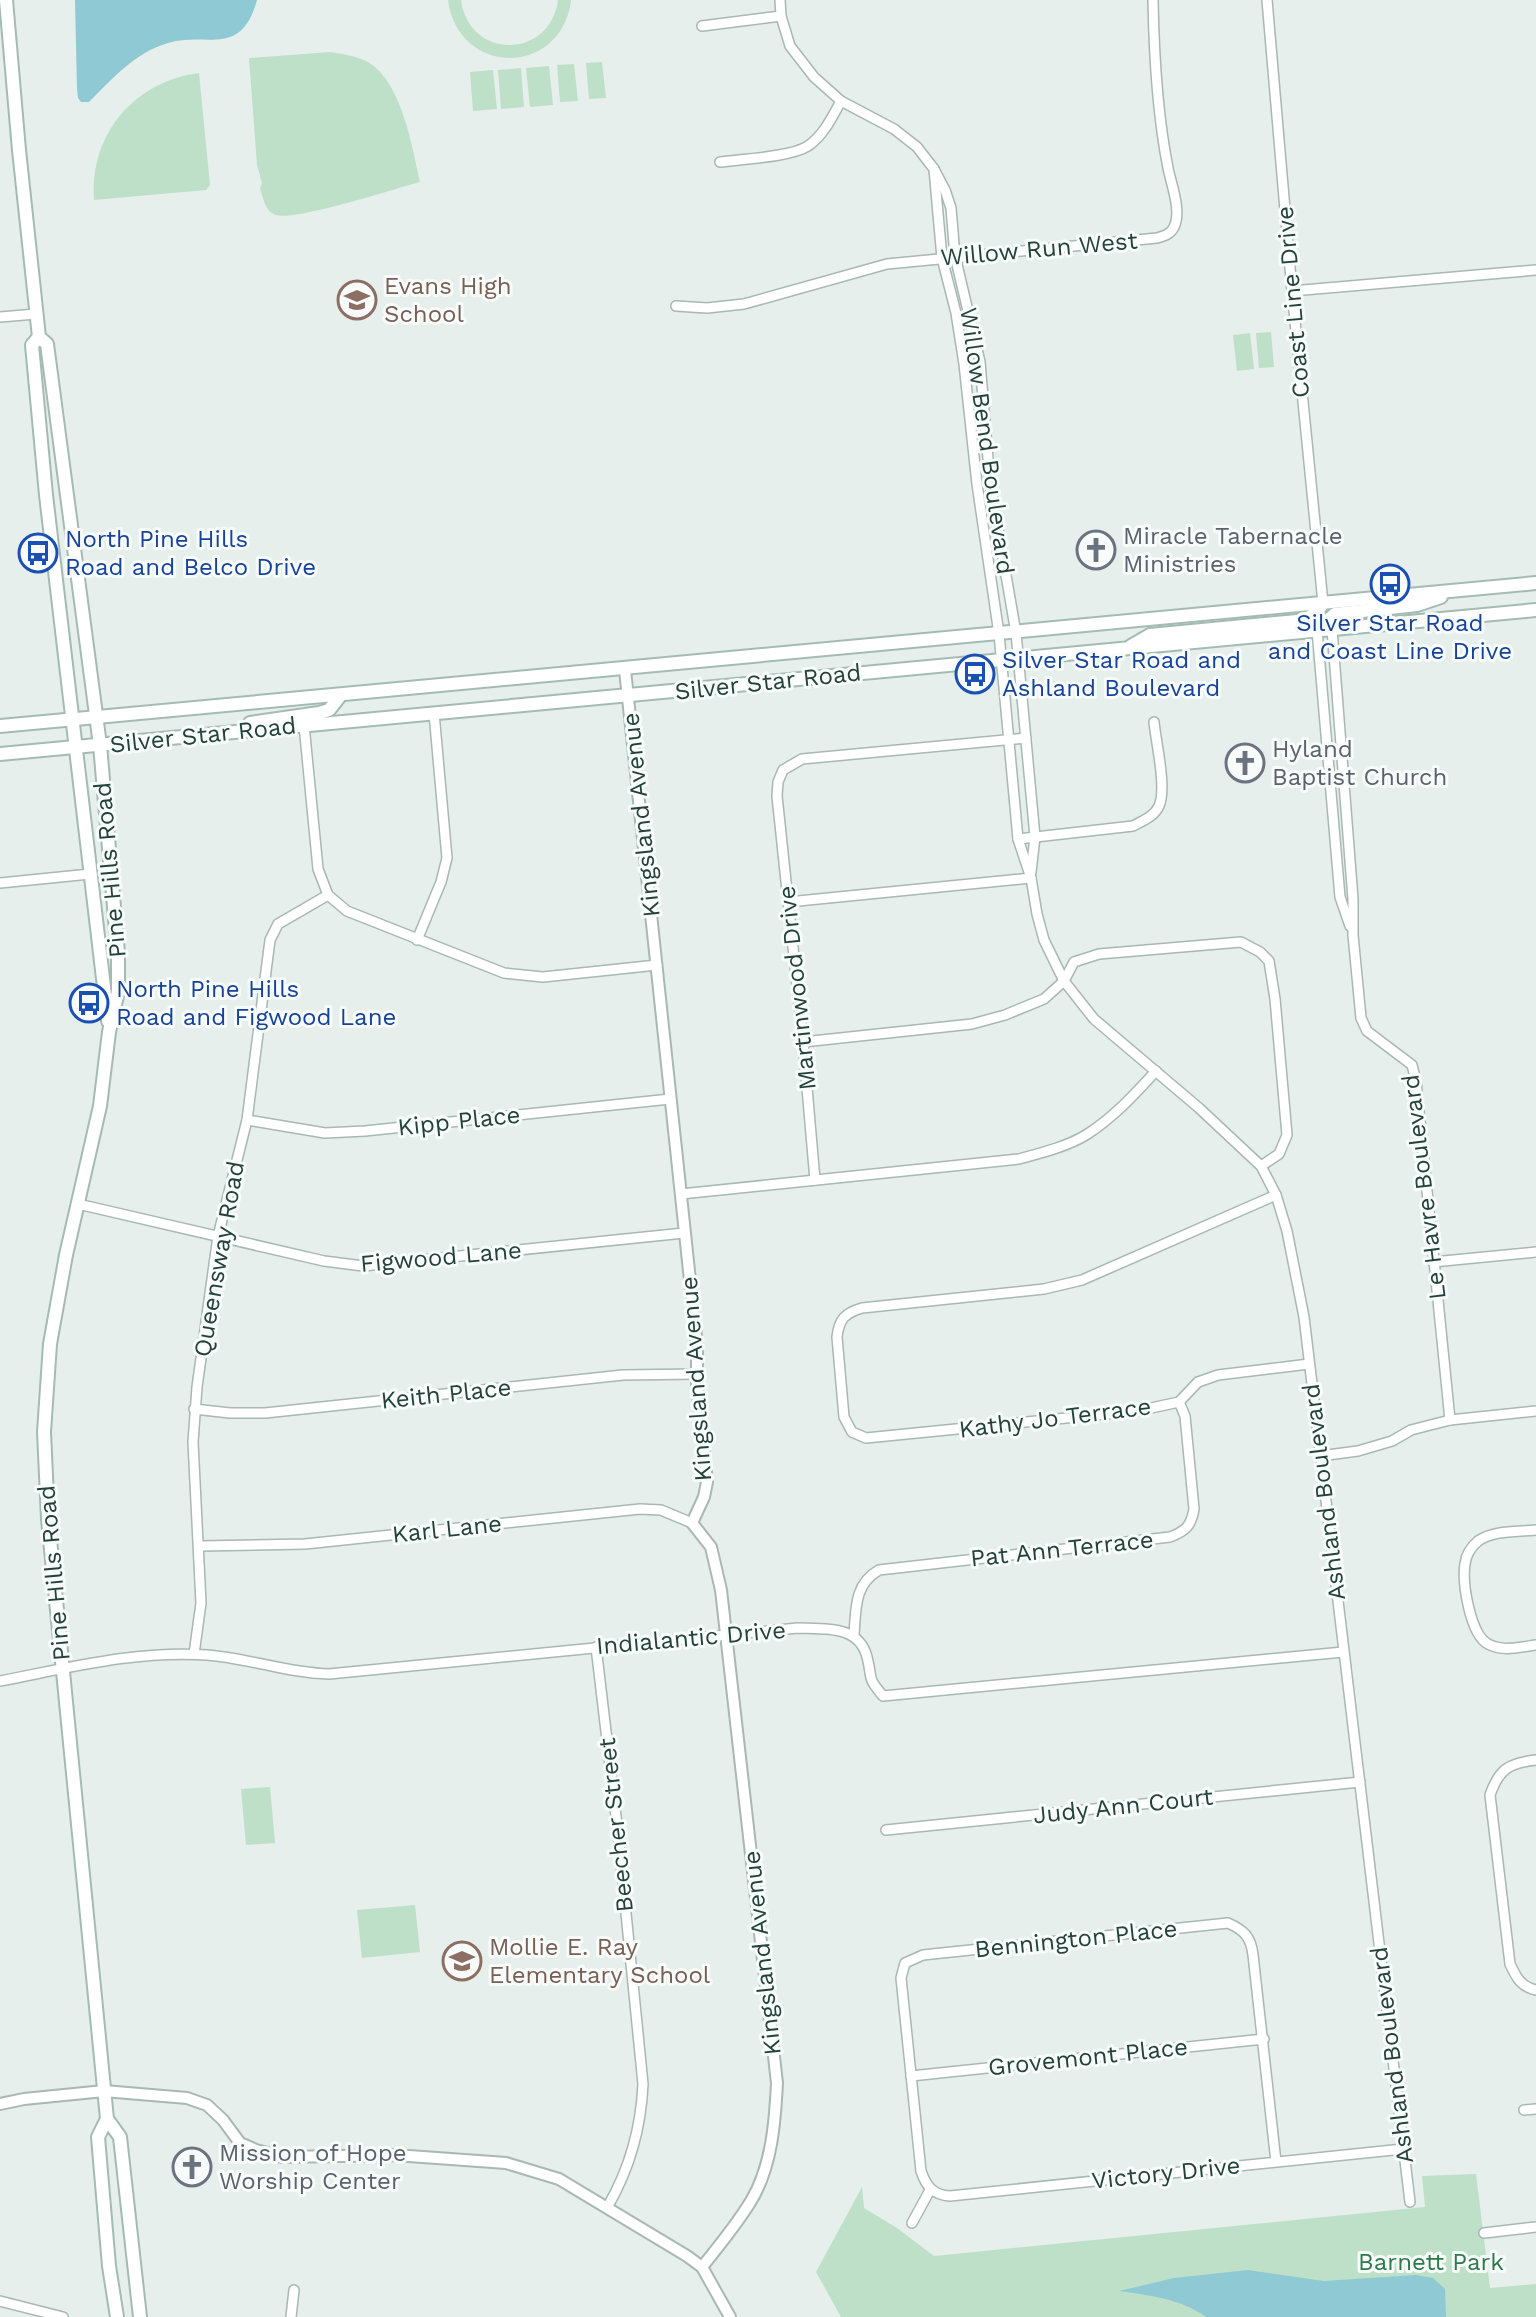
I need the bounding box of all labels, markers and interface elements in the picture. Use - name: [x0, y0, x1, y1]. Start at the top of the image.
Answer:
- street label: Coast Line Drive: [1271, 205, 1315, 399]
- street label: Willow Run West: [939, 226, 1139, 272]
- place label: Evans High School: [384, 272, 512, 328]
- school or university icon: Evans High School: [336, 279, 378, 321]
- street label: Willow Bend Boulevard: [954, 306, 1020, 576]
- place label: Miracle Tabernacle Ministries: [1123, 522, 1343, 578]
- place label: North Pine Hills Road and Belco Drive: [65, 525, 316, 581]
- church icon: Miracle Tabernacle Ministries: [1075, 529, 1117, 571]
- bus stop icon: North Pine Hills Road and Belco Drive: [17, 532, 59, 574]
- bus stop icon: Silver Star Road and Coast Line Drive: [1369, 563, 1411, 605]
- place label: Silver Star Road and Coast Line Drive: [1268, 609, 1512, 665]
- place label: Silver Star Road and Ashland Boulevard: [1002, 646, 1241, 702]
- bus stop icon: Silver Star Road and Ashland Boulevard: [954, 653, 996, 695]
- street label: Silver Star Road: [673, 658, 863, 706]
- street label: Silver Star Road: [108, 711, 298, 759]
- street label: Kingsland Avenue: [616, 711, 666, 919]
- place label: Hyland Baptist Church: [1272, 735, 1447, 791]
- church icon: Hyland Baptist Church: [1224, 742, 1266, 784]
- street label: Pine Hills Road: [88, 781, 132, 959]
- street label: Martinwood Drive: [772, 884, 822, 1092]
- place label: North Pine Hills Road and Figwood Lane: [116, 975, 396, 1031]
- bus stop icon: North Pine Hills Road and Figwood Lane: [68, 982, 110, 1024]
- street label: Le Havre Boulevard: [1396, 1073, 1452, 1301]
- street label: Kipp Place: [396, 1101, 522, 1141]
- street label: Queensway Road: [188, 1159, 250, 1359]
- street label: Figwood Lane: [359, 1236, 523, 1278]
- street label: Kingsland Avenue: [675, 1276, 717, 1482]
- street label: Keith Place: [379, 1373, 513, 1415]
- street label: Ashland Boulevard: [1297, 1382, 1351, 1602]
- street label: Kathy Jo Terrace: [957, 1392, 1153, 1444]
- street label: Pine Hills Road: [32, 1484, 76, 1662]
- street label: Karl Lane: [391, 1509, 503, 1549]
- street label: Pat Ann Terrace: [969, 1525, 1155, 1573]
- street label: Indialantic Drive: [595, 1616, 787, 1660]
- street label: Beecher Street: [593, 1736, 639, 1914]
- street label: Judy Ann Court: [1032, 1783, 1214, 1829]
- street label: Kingsland Avenue: [737, 1849, 787, 2057]
- street label: Bennington Place: [973, 1914, 1179, 1964]
- place label: Mollie E. Ray Elementary School: [489, 1933, 711, 1989]
- school or university icon: Mollie E. Ray Elementary School: [441, 1940, 483, 1982]
- street label: Ashland Boulevard: [1365, 1945, 1419, 2165]
- street label: Grovemont Place: [987, 2033, 1189, 2081]
- place label: Mission of Hope Worship Center: [219, 2139, 407, 2195]
- church icon: Mission of Hope Worship Center: [171, 2146, 213, 2188]
- street label: Victory Drive: [1090, 2151, 1242, 2195]
- park label: Barnett Park: [1358, 2248, 1504, 2276]

